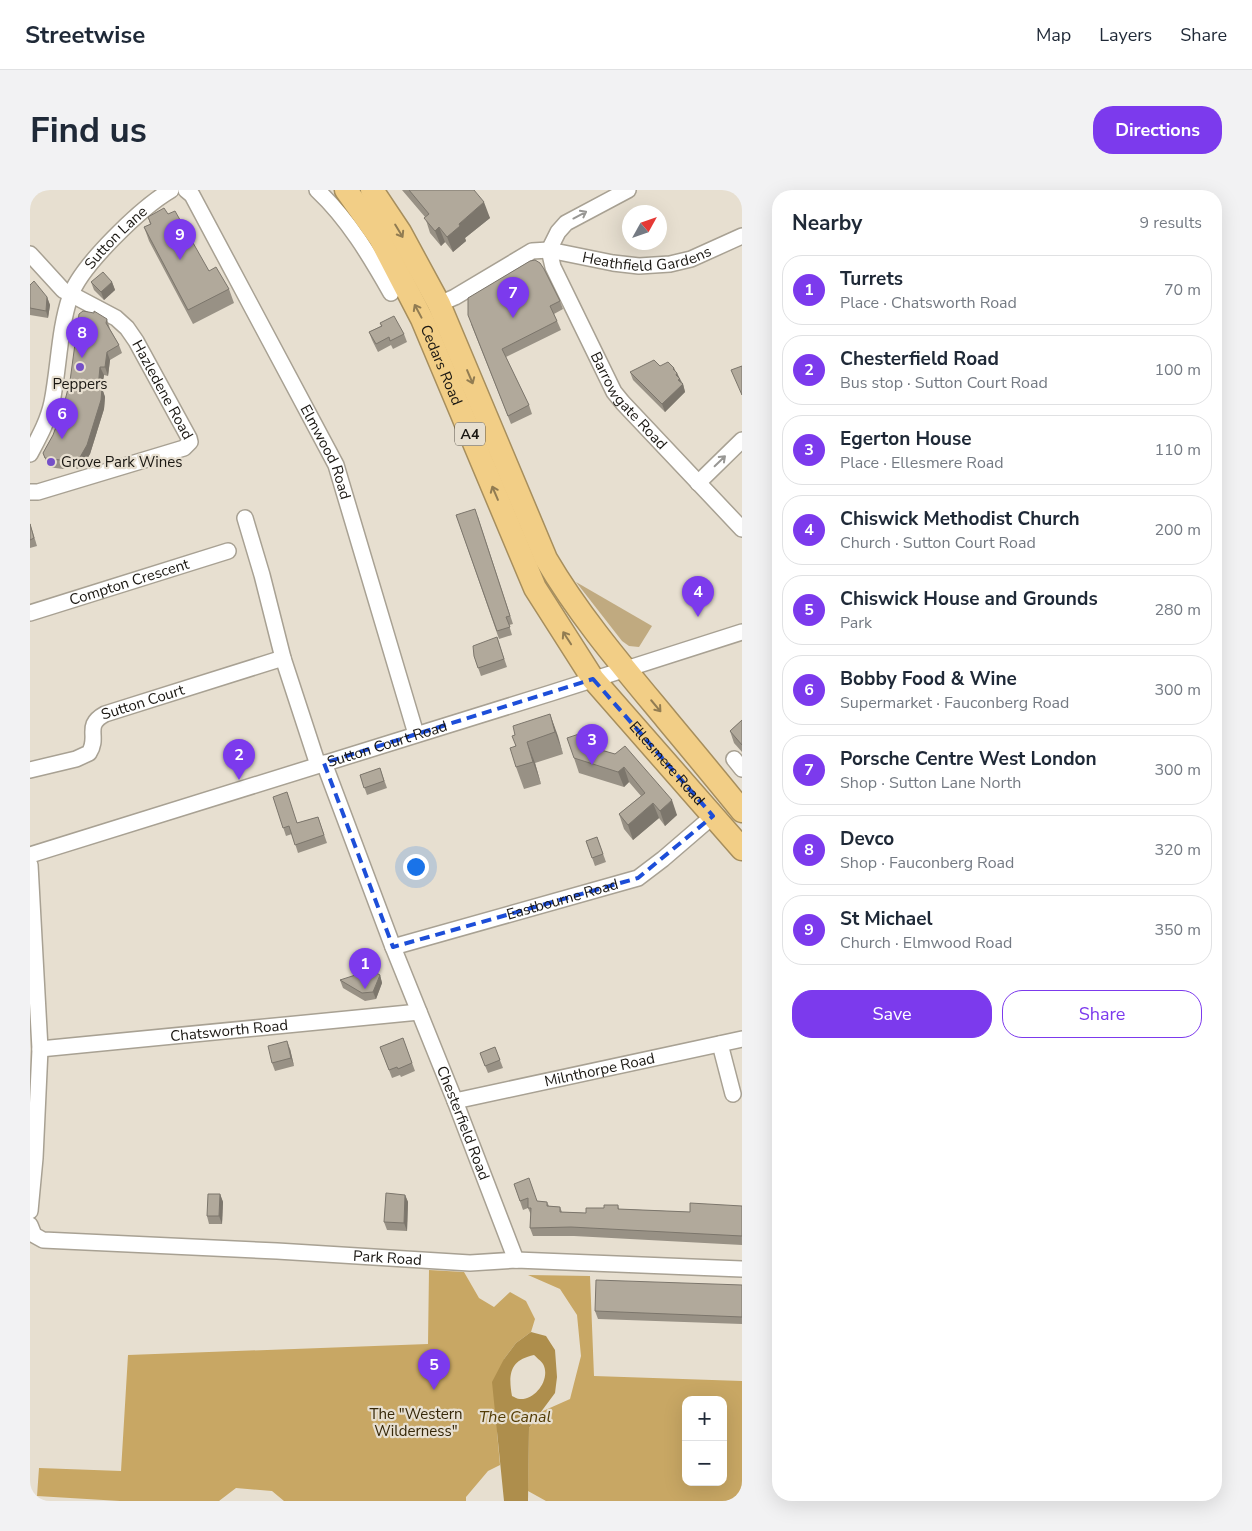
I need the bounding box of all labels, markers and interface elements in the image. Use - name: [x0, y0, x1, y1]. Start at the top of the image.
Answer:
- text: Streetwise: [25, 19, 145, 51]
- text: Map: [1036, 23, 1071, 47]
- text: Layers: [1099, 23, 1152, 47]
- text: Share: [1180, 23, 1227, 47]
- button: Directions: [1093, 106, 1222, 154]
- text: Find us: [30, 107, 147, 154]
- street label: Sutton Lane: [80, 201, 151, 273]
- north arrow: [622, 205, 667, 250]
- text: Nearby: [792, 209, 862, 237]
- one-way arrow: [572, 210, 587, 219]
- text: 9 results: [1140, 212, 1202, 234]
- pin: 9: [164, 219, 196, 260]
- one-way arrow: [394, 223, 404, 237]
- street label: Heathfield Gardens: [581, 241, 714, 276]
- text: Turrets: [840, 266, 903, 292]
- pin: 7: [497, 277, 529, 318]
- text: 1: [804, 279, 814, 301]
- text: 70 m: [1164, 279, 1201, 301]
- text: Place · Chatsworth Road: [840, 292, 1017, 314]
- one-way arrow: [413, 304, 422, 319]
- pin: 8: [66, 317, 98, 358]
- street label: Cedars Road: [416, 322, 467, 408]
- street label: Hazledene Road: [127, 336, 198, 443]
- text: Chesterfield Road: [840, 346, 999, 372]
- street label: Barrowgate Road: [586, 348, 672, 454]
- text: 2: [804, 359, 814, 381]
- text: 100 m: [1154, 359, 1201, 381]
- marker: Peppers: [74, 361, 86, 373]
- one-way arrow: [465, 369, 475, 384]
- text: Bus stop · Sutton Court Road: [840, 372, 1048, 394]
- place label: Peppers: [52, 374, 108, 394]
- pin: 6: [46, 398, 78, 439]
- street label: Elmwood Road: [296, 401, 356, 502]
- road number: A4: [455, 422, 485, 445]
- text: Egerton House: [840, 426, 972, 452]
- text: 3: [804, 439, 814, 461]
- text: 110 m: [1154, 439, 1201, 461]
- place label: Grove Park Wines: [61, 452, 182, 472]
- text: Place · Ellesmere Road: [840, 452, 1004, 474]
- one-way arrow: [714, 455, 726, 467]
- marker: Grove Park Wines: [45, 456, 57, 468]
- one-way arrow: [490, 486, 499, 501]
- text: Chiswick Methodist Church: [840, 506, 1080, 532]
- text: 4: [804, 519, 814, 541]
- text: 200 m: [1154, 519, 1201, 541]
- text: Church · Sutton Court Road: [840, 532, 1036, 554]
- street label: Compton Crescent: [67, 554, 192, 610]
- pin: 4: [682, 576, 714, 617]
- text: Chiswick House and Grounds: [840, 586, 1098, 612]
- text: 5: [804, 599, 814, 621]
- text: 280 m: [1154, 599, 1201, 621]
- text: Park: [840, 612, 872, 634]
- one-way arrow: [562, 631, 572, 645]
- text: Bobby Food & Wine: [840, 666, 1017, 692]
- street label: Sutton Court: [99, 679, 187, 725]
- text: 6: [804, 679, 814, 701]
- text: 300 m: [1154, 679, 1201, 701]
- text: Supermarket · Fauconberg Road: [840, 692, 1069, 714]
- one-way arrow: [650, 700, 661, 713]
- street label: Sutton Court Road: [325, 716, 450, 772]
- street label: Ellesmere Road: [625, 717, 709, 810]
- pin: 3: [576, 724, 608, 765]
- pin: 2: [223, 739, 255, 780]
- text: Porsche Centre West London: [840, 746, 1097, 772]
- text: 7: [804, 759, 814, 781]
- text: 300 m: [1154, 759, 1201, 781]
- text: Shop · Sutton Lane North: [840, 772, 1021, 794]
- text: Devco: [840, 826, 894, 852]
- text: 8: [804, 839, 814, 861]
- text: 320 m: [1154, 839, 1201, 861]
- text: Shop · Fauconberg Road: [840, 852, 1014, 874]
- your location: [403, 854, 429, 880]
- street label: Eastbourne Road: [504, 874, 621, 925]
- text: St Michael: [840, 906, 933, 932]
- text: 9: [804, 919, 814, 941]
- text: 350 m: [1154, 919, 1201, 941]
- text: Church · Elmwood Road: [840, 932, 1012, 954]
- pin: 1: [349, 948, 381, 989]
- button: Save: [792, 990, 992, 1038]
- button: Share: [1002, 990, 1202, 1038]
- street label: Chatsworth Road: [169, 1015, 289, 1046]
- street label: Milnthorpe Road: [543, 1048, 657, 1091]
- street label: Chesterfield Road: [432, 1063, 494, 1183]
- street label: Park Road: [353, 1246, 422, 1270]
- pin: 5: [418, 1349, 450, 1390]
- map controls: [682, 1396, 727, 1486]
- button: +: [682, 1396, 727, 1441]
- park label: The "Western Wilderness": [369, 1404, 463, 1441]
- water label: The Canal: [479, 1406, 552, 1428]
- button: −: [682, 1441, 727, 1486]

